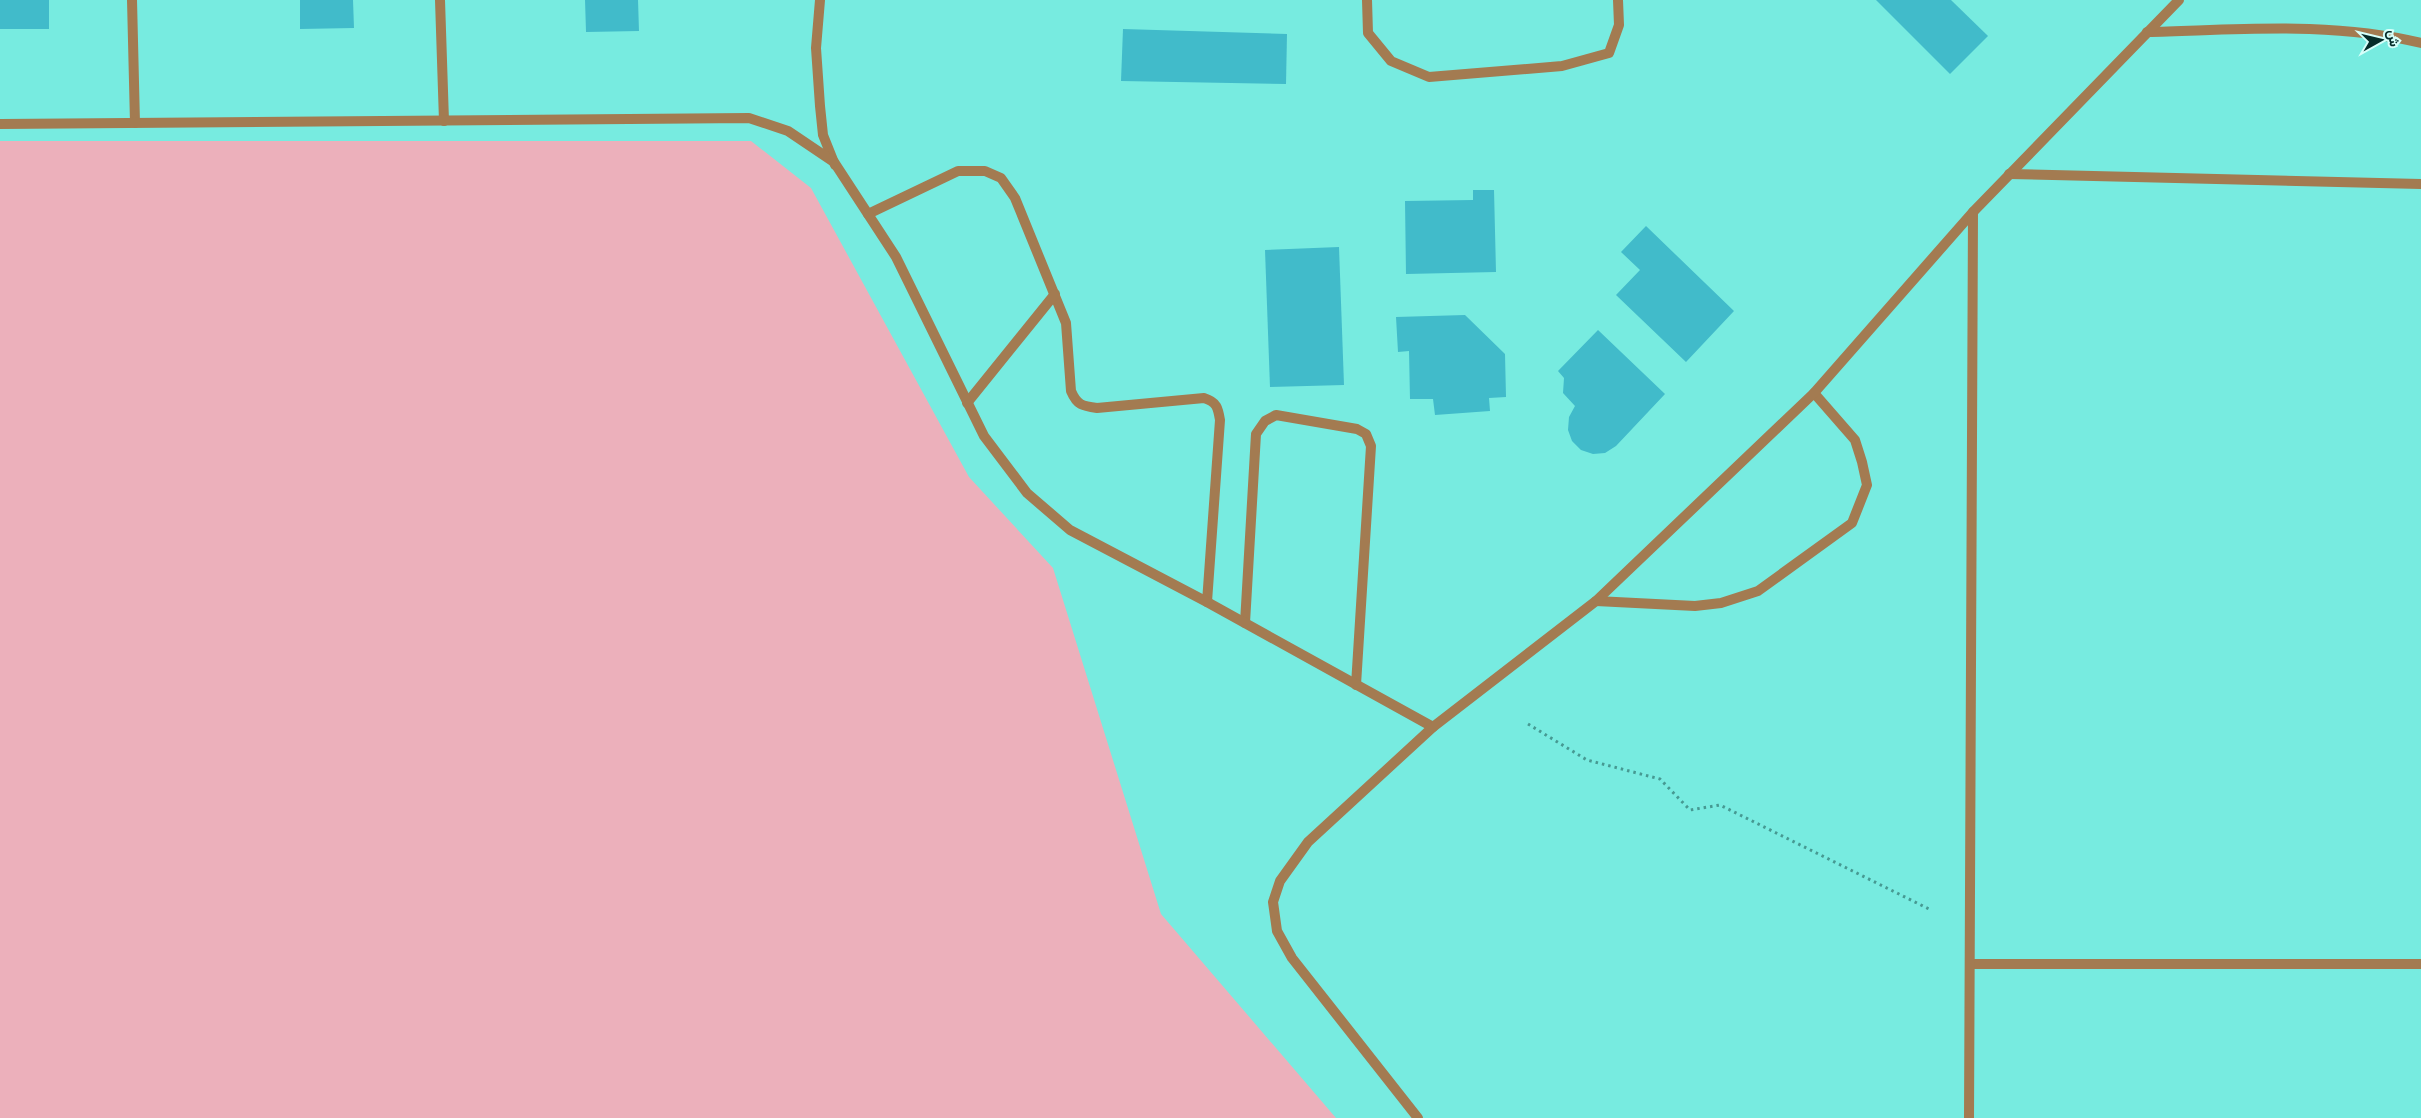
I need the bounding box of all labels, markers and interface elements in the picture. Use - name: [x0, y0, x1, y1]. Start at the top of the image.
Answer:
- north arrow: [2356, 15, 2406, 65]
- text: ش: [2384, 29, 2404, 48]

